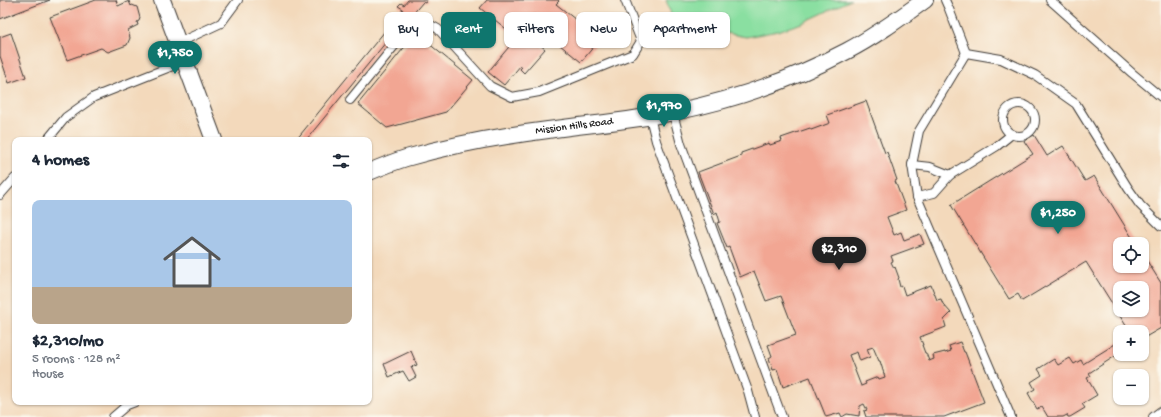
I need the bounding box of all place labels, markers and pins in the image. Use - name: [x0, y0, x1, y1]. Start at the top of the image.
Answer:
- pin: $1,750: [142, 41, 208, 75]
- pin: $1,970: [631, 94, 697, 128]
- pin: $1,250: [1025, 201, 1091, 235]
- pin: $2,310: [806, 237, 872, 271]

